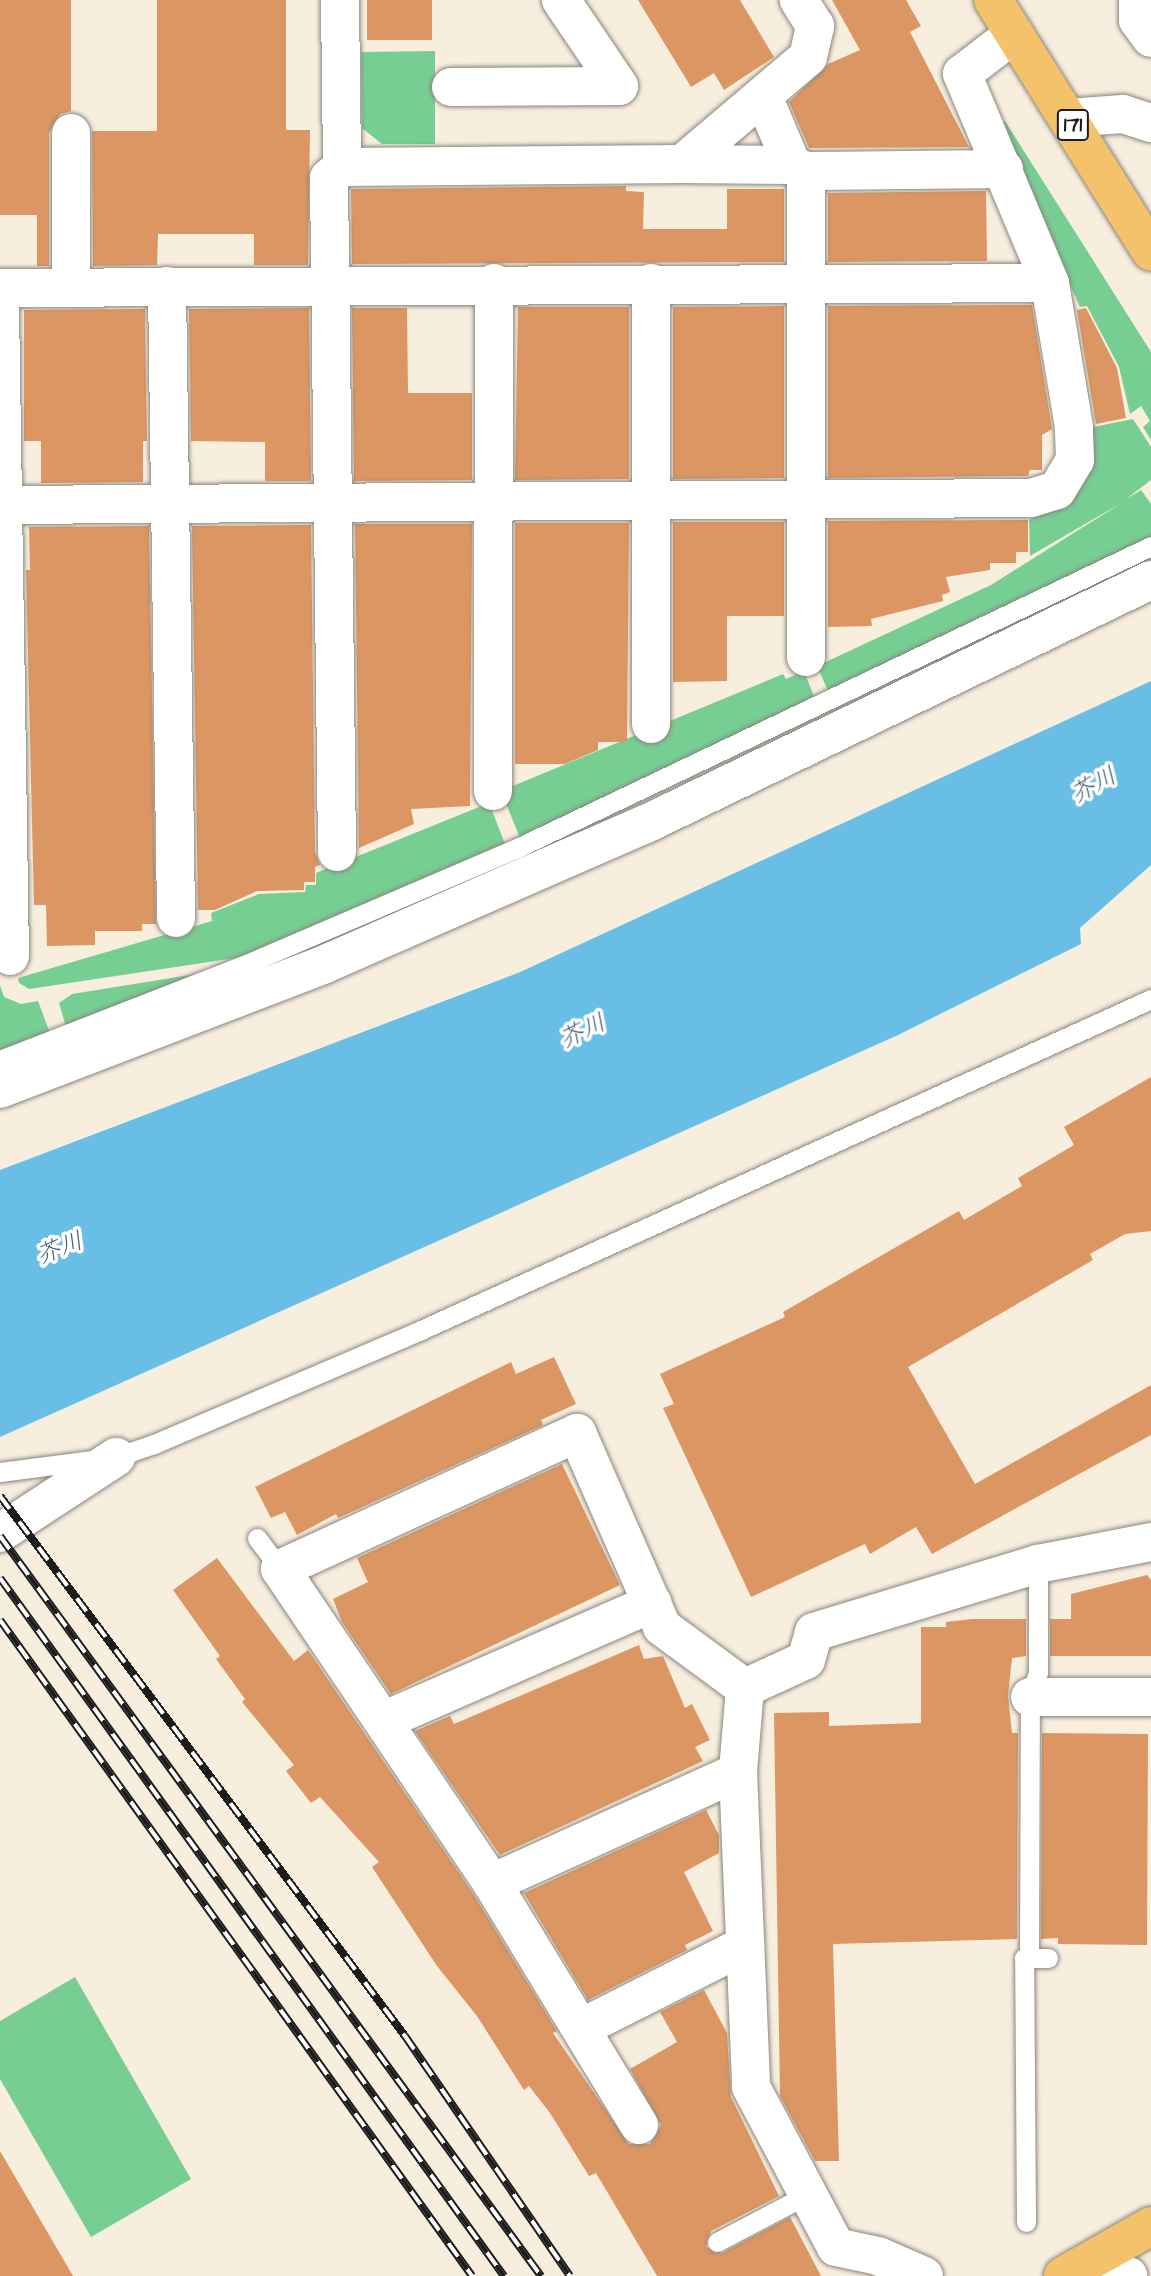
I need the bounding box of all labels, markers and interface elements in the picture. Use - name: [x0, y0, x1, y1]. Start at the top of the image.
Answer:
- road number: 171: [1056, 108, 1090, 142]
- water label: 芥川: [1066, 762, 1122, 810]
- water label: 芥川: [555, 1009, 611, 1055]
- water label: 芥川: [32, 1227, 88, 1271]

